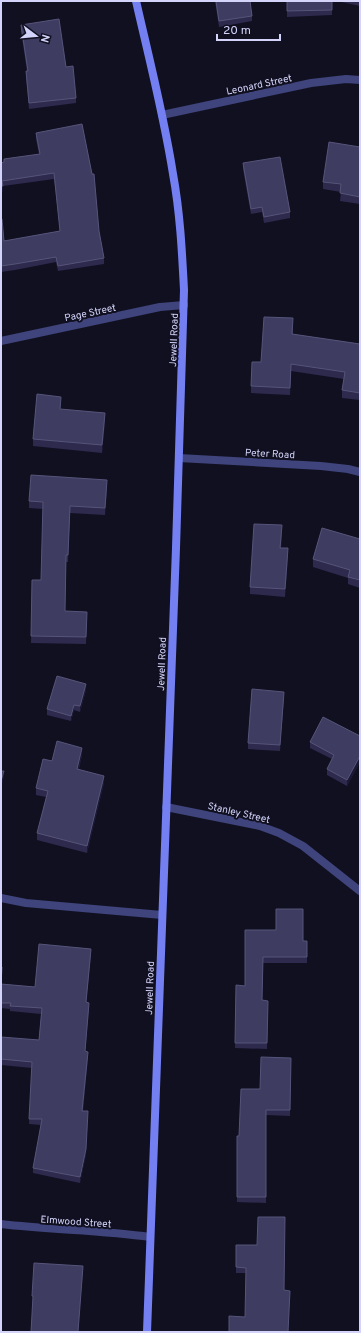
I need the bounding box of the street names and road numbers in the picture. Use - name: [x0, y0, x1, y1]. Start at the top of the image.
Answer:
- street label: Leonard Street: [225, 72, 294, 99]
- street label: Page Street: [63, 302, 117, 325]
- street label: Jewell Road: [167, 313, 182, 367]
- street label: Peter Road: [245, 447, 295, 462]
- street label: Jewell Road: [155, 637, 170, 691]
- street label: Stanley Street: [206, 800, 271, 827]
- street label: Jewell Road: [143, 961, 158, 1015]
- street label: Elmwood Street: [40, 1214, 112, 1231]

